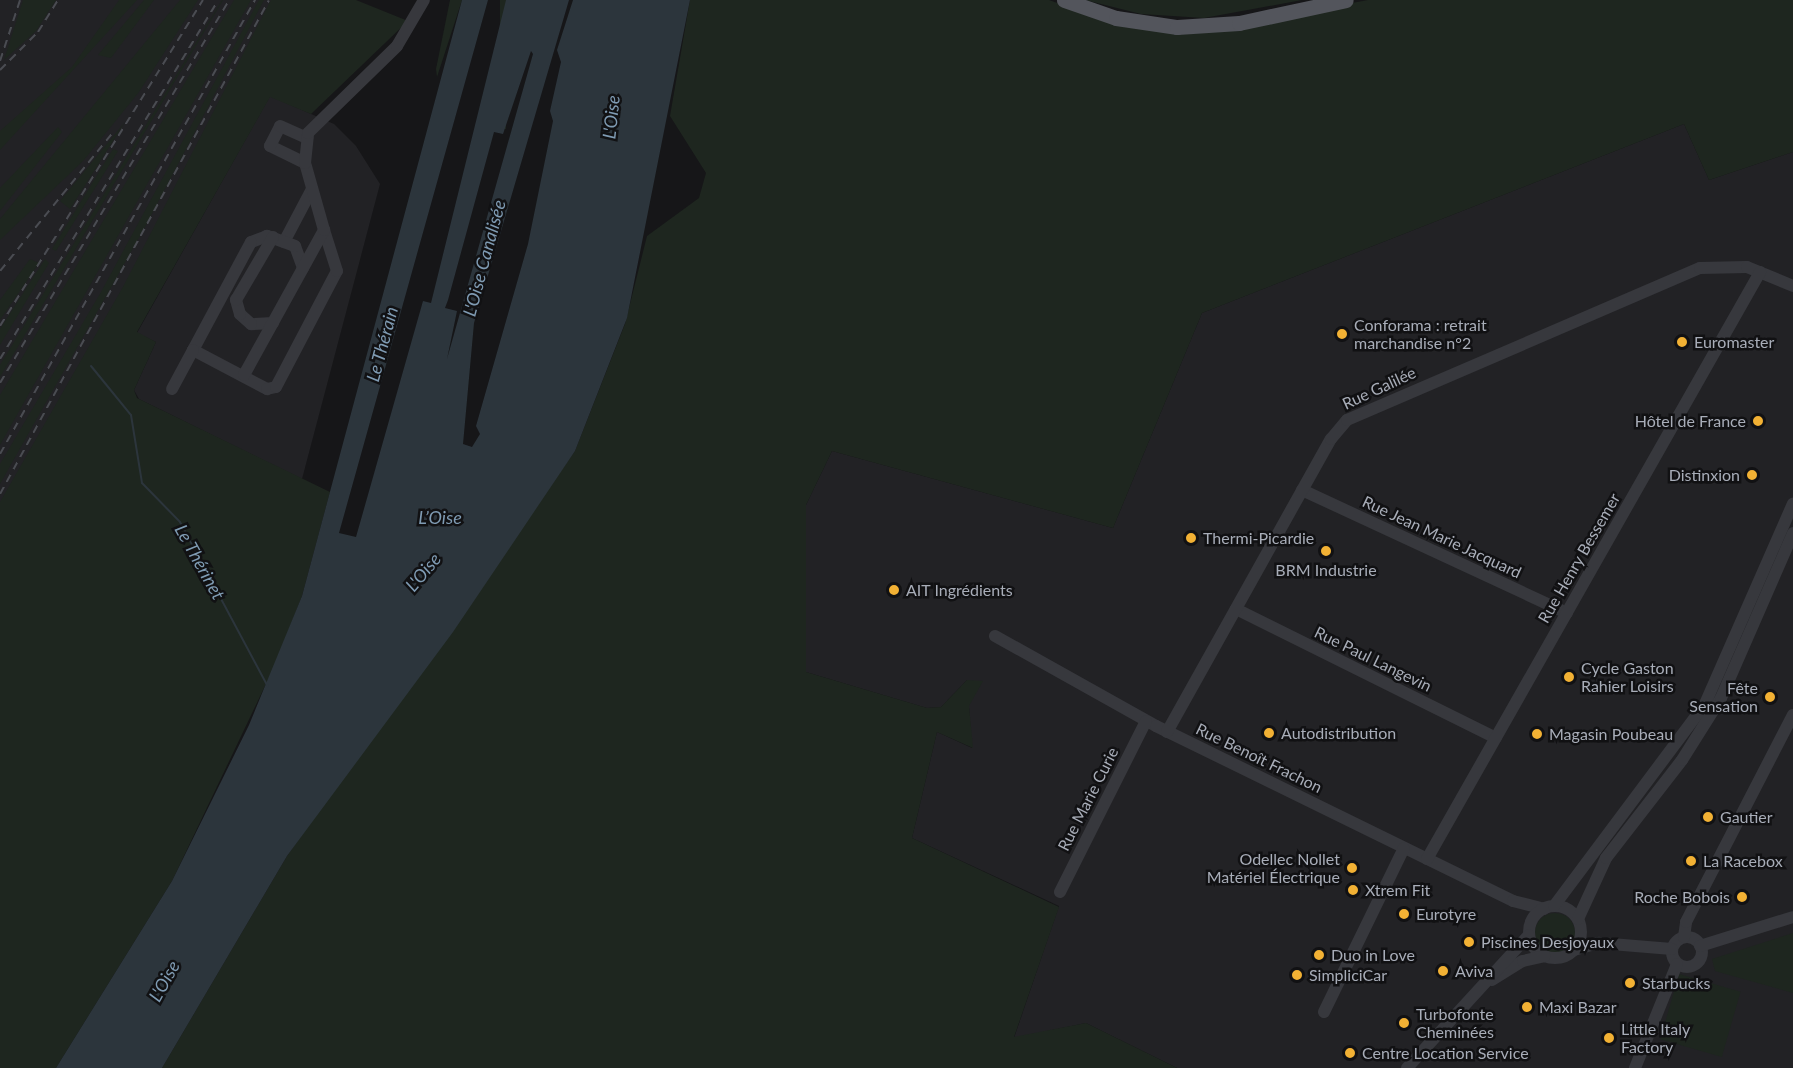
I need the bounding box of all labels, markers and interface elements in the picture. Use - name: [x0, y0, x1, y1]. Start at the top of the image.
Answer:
- water label: L'Oise: [598, 94, 624, 140]
- water label: L'Oise Canalisée: [458, 198, 510, 318]
- water label: Le Thérain: [362, 304, 402, 384]
- place label: Conforama : retrait marchandise n°2: [1354, 315, 1487, 353]
- marker: Conforama : retrait marchandise n°2: [1335, 327, 1349, 341]
- place label: Euromaster: [1694, 332, 1774, 352]
- marker: Euromaster: [1675, 335, 1689, 349]
- street label: Rue Galilée: [1339, 363, 1419, 413]
- place label: Hôtel de France: [1635, 411, 1746, 431]
- marker: Hôtel de France: [1751, 414, 1765, 428]
- place label: Distinxion: [1669, 465, 1740, 485]
- marker: Distinxion: [1745, 468, 1759, 482]
- street label: Rue Henry Bessemer: [1534, 490, 1624, 626]
- street label: Rue Jean Marie Jacquard: [1359, 492, 1525, 582]
- water label: L’Oise: [418, 506, 462, 528]
- water label: Le Thérinet: [170, 520, 230, 604]
- place label: Thermi-Picardie: [1203, 528, 1314, 548]
- marker: Thermi-Picardie: [1184, 531, 1198, 545]
- marker: BRM Industrie: [1319, 544, 1333, 558]
- water label: L'Oise: [401, 548, 445, 596]
- place label: BRM Industrie: [1275, 560, 1377, 580]
- place label: AIT Ingrédients: [906, 580, 1013, 600]
- marker: AIT Ingrédients: [887, 583, 901, 597]
- street label: Rue Paul Langevin: [1311, 622, 1435, 696]
- place label: Cycle Gaston Rahier Loisirs: [1581, 658, 1674, 696]
- marker: Cycle Gaston Rahier Loisirs: [1562, 670, 1576, 684]
- place label: Fête Sensation: [1689, 678, 1758, 716]
- marker: Fête Sensation: [1763, 690, 1777, 704]
- street label: Rue Benoît Frachon: [1193, 719, 1325, 797]
- place label: Autodistribution: [1281, 723, 1396, 743]
- place label: Magasin Poubeau: [1549, 724, 1673, 744]
- marker: Autodistribution: [1262, 726, 1276, 740]
- marker: Magasin Poubeau: [1530, 727, 1544, 741]
- street label: Rue Marie Curie: [1054, 744, 1122, 854]
- place label: Gautier: [1720, 807, 1773, 827]
- marker: Gautier: [1701, 810, 1715, 824]
- place label: Odellec Nollet Matériel Électrique: [1207, 849, 1340, 887]
- place label: La Racebox: [1703, 851, 1783, 871]
- marker: La Racebox: [1684, 854, 1698, 868]
- marker: Odellec Nollet Matériel Électrique: [1345, 861, 1359, 875]
- place label: Xtrem Fit: [1365, 880, 1430, 900]
- marker: Xtrem Fit: [1346, 883, 1360, 897]
- place label: Roche Bobois: [1634, 887, 1730, 907]
- marker: Roche Bobois: [1735, 890, 1749, 904]
- place label: Eurotyre: [1416, 904, 1476, 924]
- marker: Eurotyre: [1397, 907, 1411, 921]
- place label: Piscines Desjoyaux: [1481, 932, 1614, 952]
- marker: Piscines Desjoyaux: [1462, 935, 1476, 949]
- place label: Duo in Love: [1331, 945, 1415, 965]
- marker: Duo in Love: [1312, 948, 1326, 962]
- water label: L'Oise: [144, 957, 184, 1005]
- place label: Aviva: [1455, 961, 1493, 981]
- marker: Aviva: [1436, 964, 1450, 978]
- place label: SimpliciCar: [1309, 965, 1387, 985]
- marker: SimpliciCar: [1290, 968, 1304, 982]
- place label: Starbucks: [1642, 973, 1710, 993]
- marker: Starbucks: [1623, 976, 1637, 990]
- place label: Maxi Bazar: [1539, 997, 1617, 1017]
- marker: Maxi Bazar: [1520, 1000, 1534, 1014]
- place label: Turbofonte Cheminées: [1416, 1004, 1494, 1042]
- marker: Turbofonte Cheminées: [1397, 1016, 1411, 1030]
- place label: Little Italy Factory: [1621, 1019, 1690, 1057]
- marker: Little Italy Factory: [1602, 1031, 1616, 1045]
- place label: Centre Location Service: [1362, 1043, 1529, 1063]
- marker: Centre Location Service: [1343, 1046, 1357, 1060]

